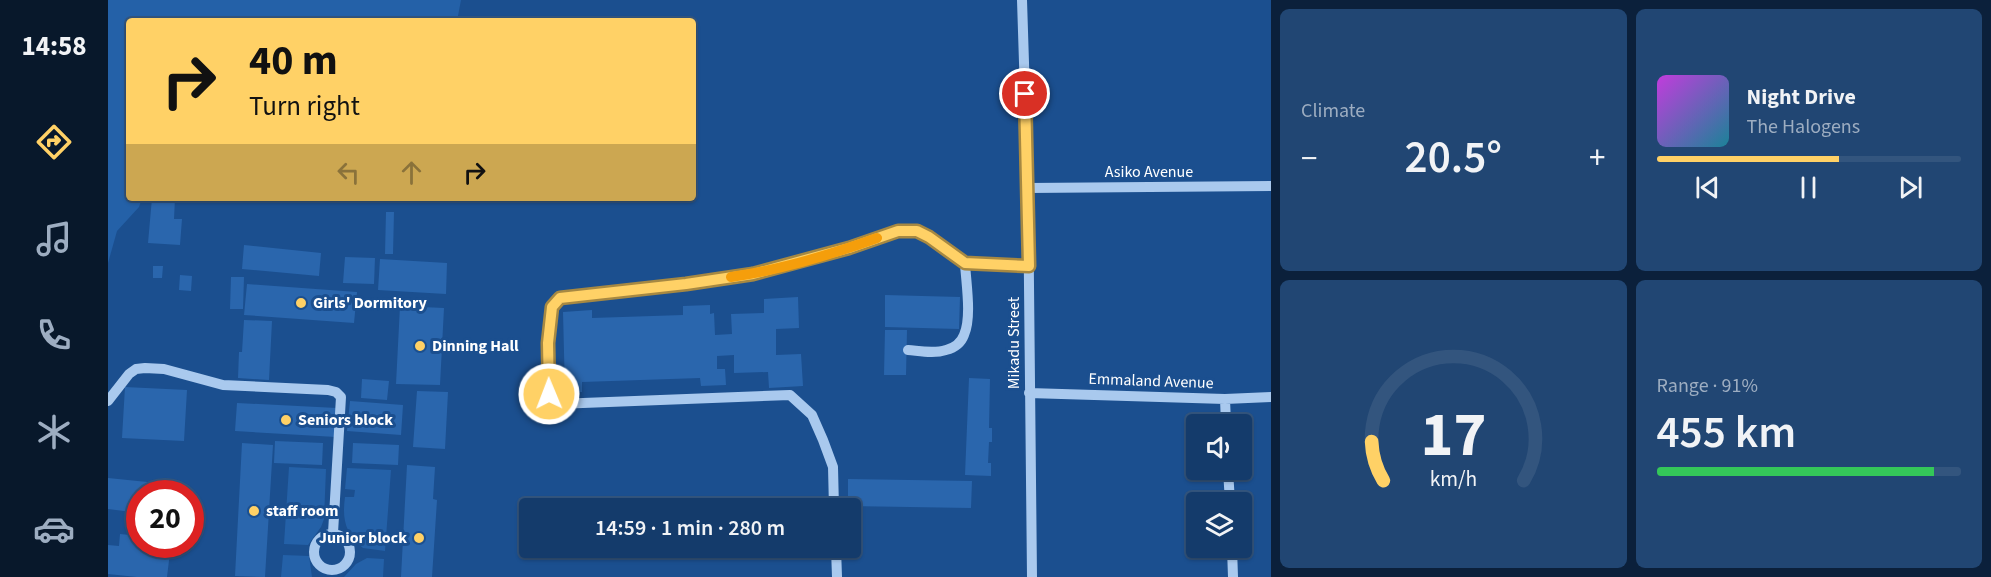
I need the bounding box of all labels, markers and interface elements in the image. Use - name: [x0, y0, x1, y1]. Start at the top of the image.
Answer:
- text: 14:58: [21, 27, 87, 66]
- text: 40 m: [249, 31, 338, 91]
- icon: right: [150, 42, 228, 120]
- pin: [999, 68, 1050, 119]
- icon: arrive: [1008, 77, 1041, 110]
- text: Night Drive: [1747, 81, 1856, 113]
- text: Turn right: [249, 87, 360, 126]
- text: Climate: [1301, 97, 1365, 125]
- text: The Halogens: [1747, 113, 1860, 141]
- icon: directions: [33, 121, 75, 163]
- text: 20.5°: [1405, 126, 1502, 190]
- text: −: [1301, 135, 1317, 182]
- text: +: [1589, 135, 1605, 182]
- icon: left: [332, 156, 365, 189]
- icon: ahead: [395, 156, 428, 189]
- icon: right: [458, 156, 491, 189]
- street label: Asiko Avenue: [1105, 161, 1193, 183]
- icon: previous: [1691, 171, 1724, 204]
- icon: pause: [1792, 171, 1825, 204]
- icon: next: [1894, 171, 1927, 204]
- icon: music: [33, 218, 75, 260]
- place label: Girls' Dormitory: [313, 292, 427, 314]
- marker: Girls' Dormitory: [294, 296, 308, 310]
- street label: Mikadu Street: [1003, 296, 1025, 389]
- icon: phone: [33, 314, 75, 356]
- place label: Dinning Hall: [432, 335, 519, 357]
- marker: Dinning Hall: [413, 339, 427, 353]
- position arrow: [517, 362, 581, 426]
- street label: Emmaland Avenue: [1088, 368, 1214, 394]
- text: Range · 91%: [1657, 372, 1758, 400]
- text: 17: [1420, 391, 1486, 480]
- text: 455 km: [1657, 401, 1796, 465]
- place label: Seniors block: [298, 409, 393, 431]
- icon: climate: [33, 411, 75, 453]
- marker: Seniors block: [279, 413, 293, 427]
- map controls: [1186, 414, 1252, 558]
- button: sound: [1186, 414, 1252, 480]
- text: km/h: [1429, 464, 1477, 495]
- speed limit sign: 20: [126, 480, 204, 558]
- button: layers: [1186, 492, 1252, 558]
- place label: staff room: [266, 500, 338, 522]
- marker: staff room: [247, 504, 261, 518]
- icon: car: [33, 508, 75, 550]
- text: 14:59 · 1 min · 280 m: [595, 512, 785, 544]
- place label: Junior block: [319, 527, 407, 549]
- marker: Junior block: [412, 531, 426, 545]

